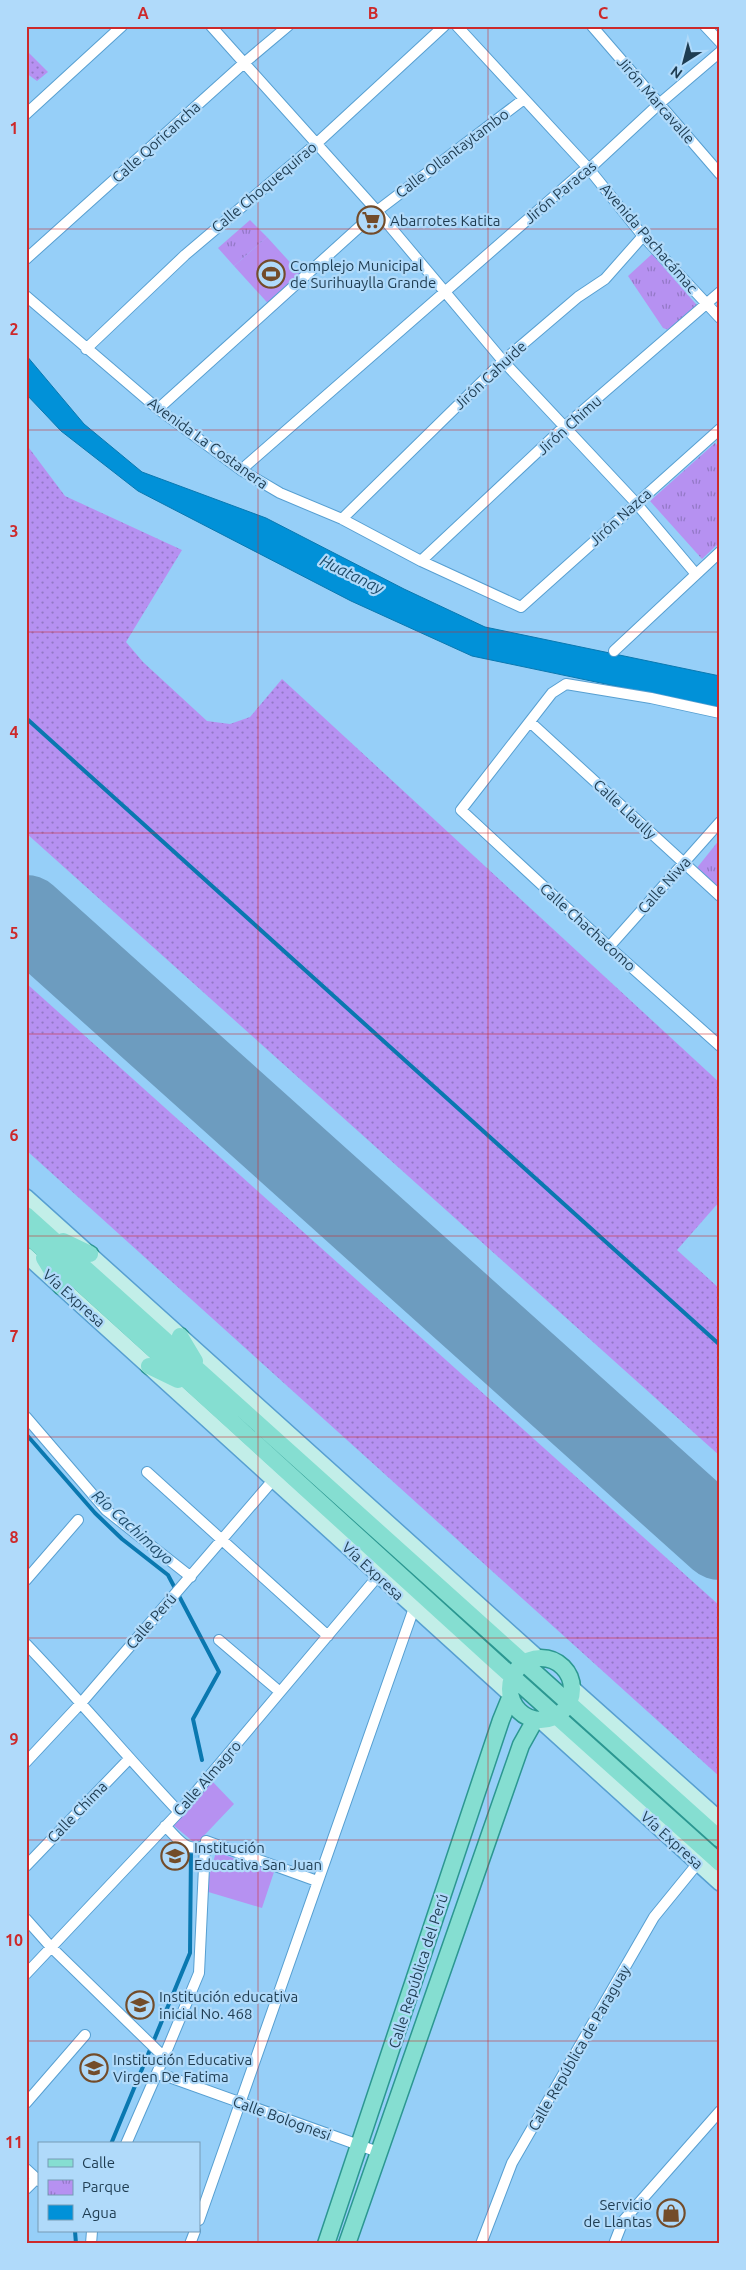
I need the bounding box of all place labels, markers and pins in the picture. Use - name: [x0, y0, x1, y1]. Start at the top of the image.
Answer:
- supermarket icon: Abarrotes Katita: [356, 205, 386, 235]
- place label: Abarrotes Katita: [390, 212, 500, 229]
- place label: Complejo Municipal de Surihuaylla Grande: [290, 257, 436, 291]
- sports icon: Complejo Municipal de Surihuaylla Grande: [256, 259, 286, 289]
- place label: Institución Educativa San Juan: [194, 1839, 322, 1873]
- school or university icon: Institución Educativa San Juan: [160, 1841, 190, 1871]
- place label: Institución educativa inicial No. 468: [159, 1988, 298, 2022]
- school or university icon: Institución educativa inicial No. 468: [125, 1990, 155, 2020]
- place label: Institución Educativa Virgen De Fatima: [113, 2051, 252, 2085]
- school or university icon: Institución Educativa Virgen De Fatima: [79, 2053, 109, 2083]
- place label: Servicio de Llantas: [584, 2196, 652, 2230]
- shop icon: Servicio de Llantas: [656, 2198, 686, 2228]

